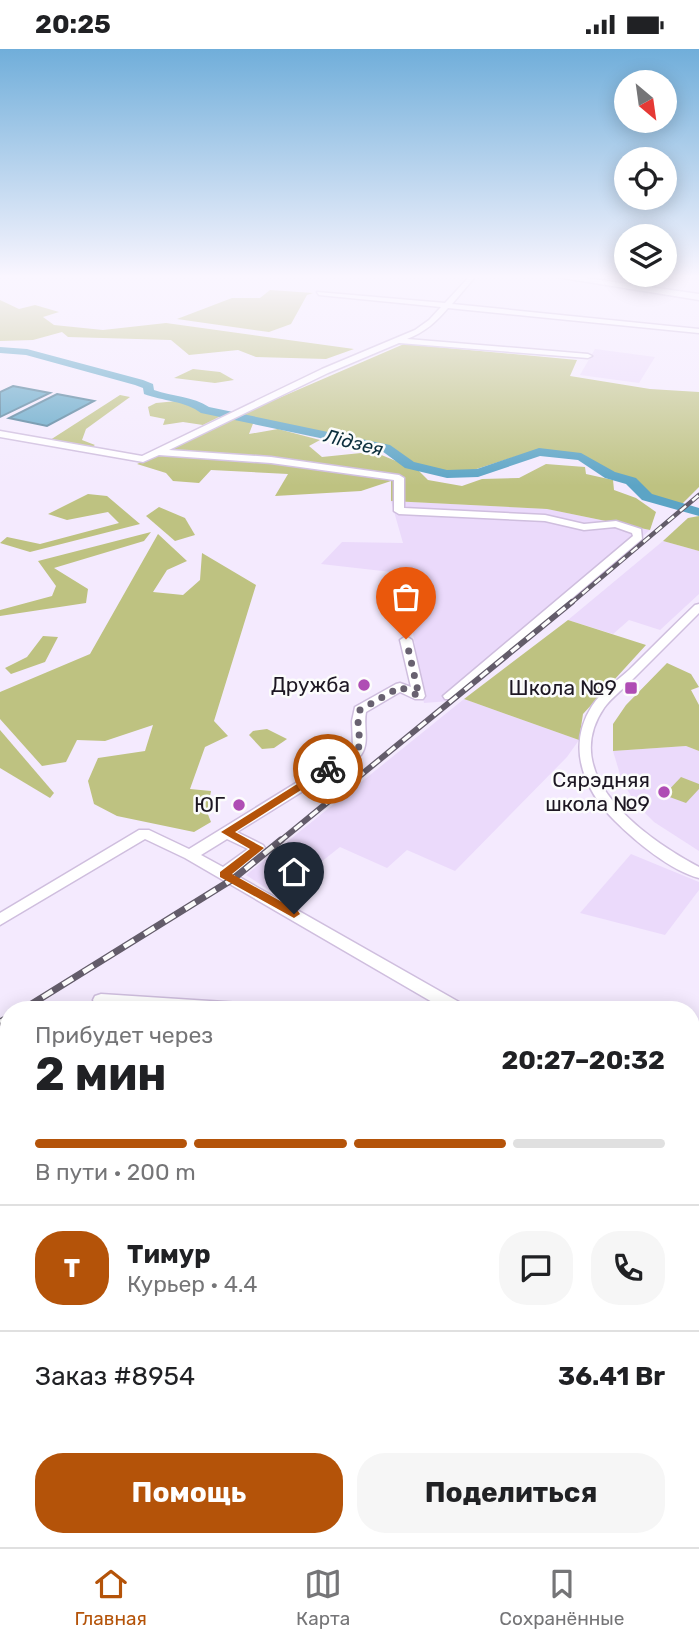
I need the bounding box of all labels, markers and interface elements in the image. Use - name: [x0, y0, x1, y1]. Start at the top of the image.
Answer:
- text: 20:25: [35, 9, 111, 40]
- north arrow: [614, 70, 677, 133]
- map controls: [614, 70, 677, 287]
- button: locate: [614, 147, 677, 210]
- button: layers: [614, 224, 677, 287]
- water label: Лідзея: [321, 424, 386, 461]
- pin: [376, 567, 436, 639]
- icon: bag: [387, 578, 425, 616]
- place label: Дружба: [271, 672, 350, 697]
- place label: Школа №9: [509, 675, 617, 700]
- marker: Дружба: [356, 677, 372, 693]
- marker: Школа №9: [623, 680, 639, 696]
- courier: [293, 734, 363, 804]
- icon: bike: [309, 750, 347, 788]
- place label: Сярэдняя школа №9: [545, 767, 650, 816]
- marker: Сярэдняя школа №9: [656, 784, 672, 800]
- place label: ЮГ: [194, 792, 225, 817]
- marker: ЮГ: [231, 797, 247, 813]
- pin: [264, 842, 324, 914]
- icon: home: [275, 853, 313, 891]
- text: Прибудет через: [35, 1021, 213, 1049]
- text: 20:27–20:32: [501, 1045, 665, 1076]
- text: 2 мин: [35, 1047, 167, 1102]
- text: В пути · 200 m: [35, 1158, 196, 1186]
- button: chat: [499, 1231, 573, 1305]
- button: phone: [591, 1231, 665, 1305]
- text: Тимур: [127, 1239, 211, 1270]
- text: Т: [64, 1253, 80, 1284]
- text: Курьер · 4.4: [127, 1270, 258, 1298]
- text: Заказ #8954: [35, 1361, 195, 1392]
- text: 36.41 Br: [558, 1361, 665, 1392]
- button: Помощь: [35, 1453, 343, 1533]
- button: Поделиться: [357, 1453, 665, 1533]
- tab: Главная: [75, 1565, 147, 1630]
- tab: Карта: [296, 1565, 350, 1630]
- tab: Сохранённые: [499, 1565, 624, 1630]

